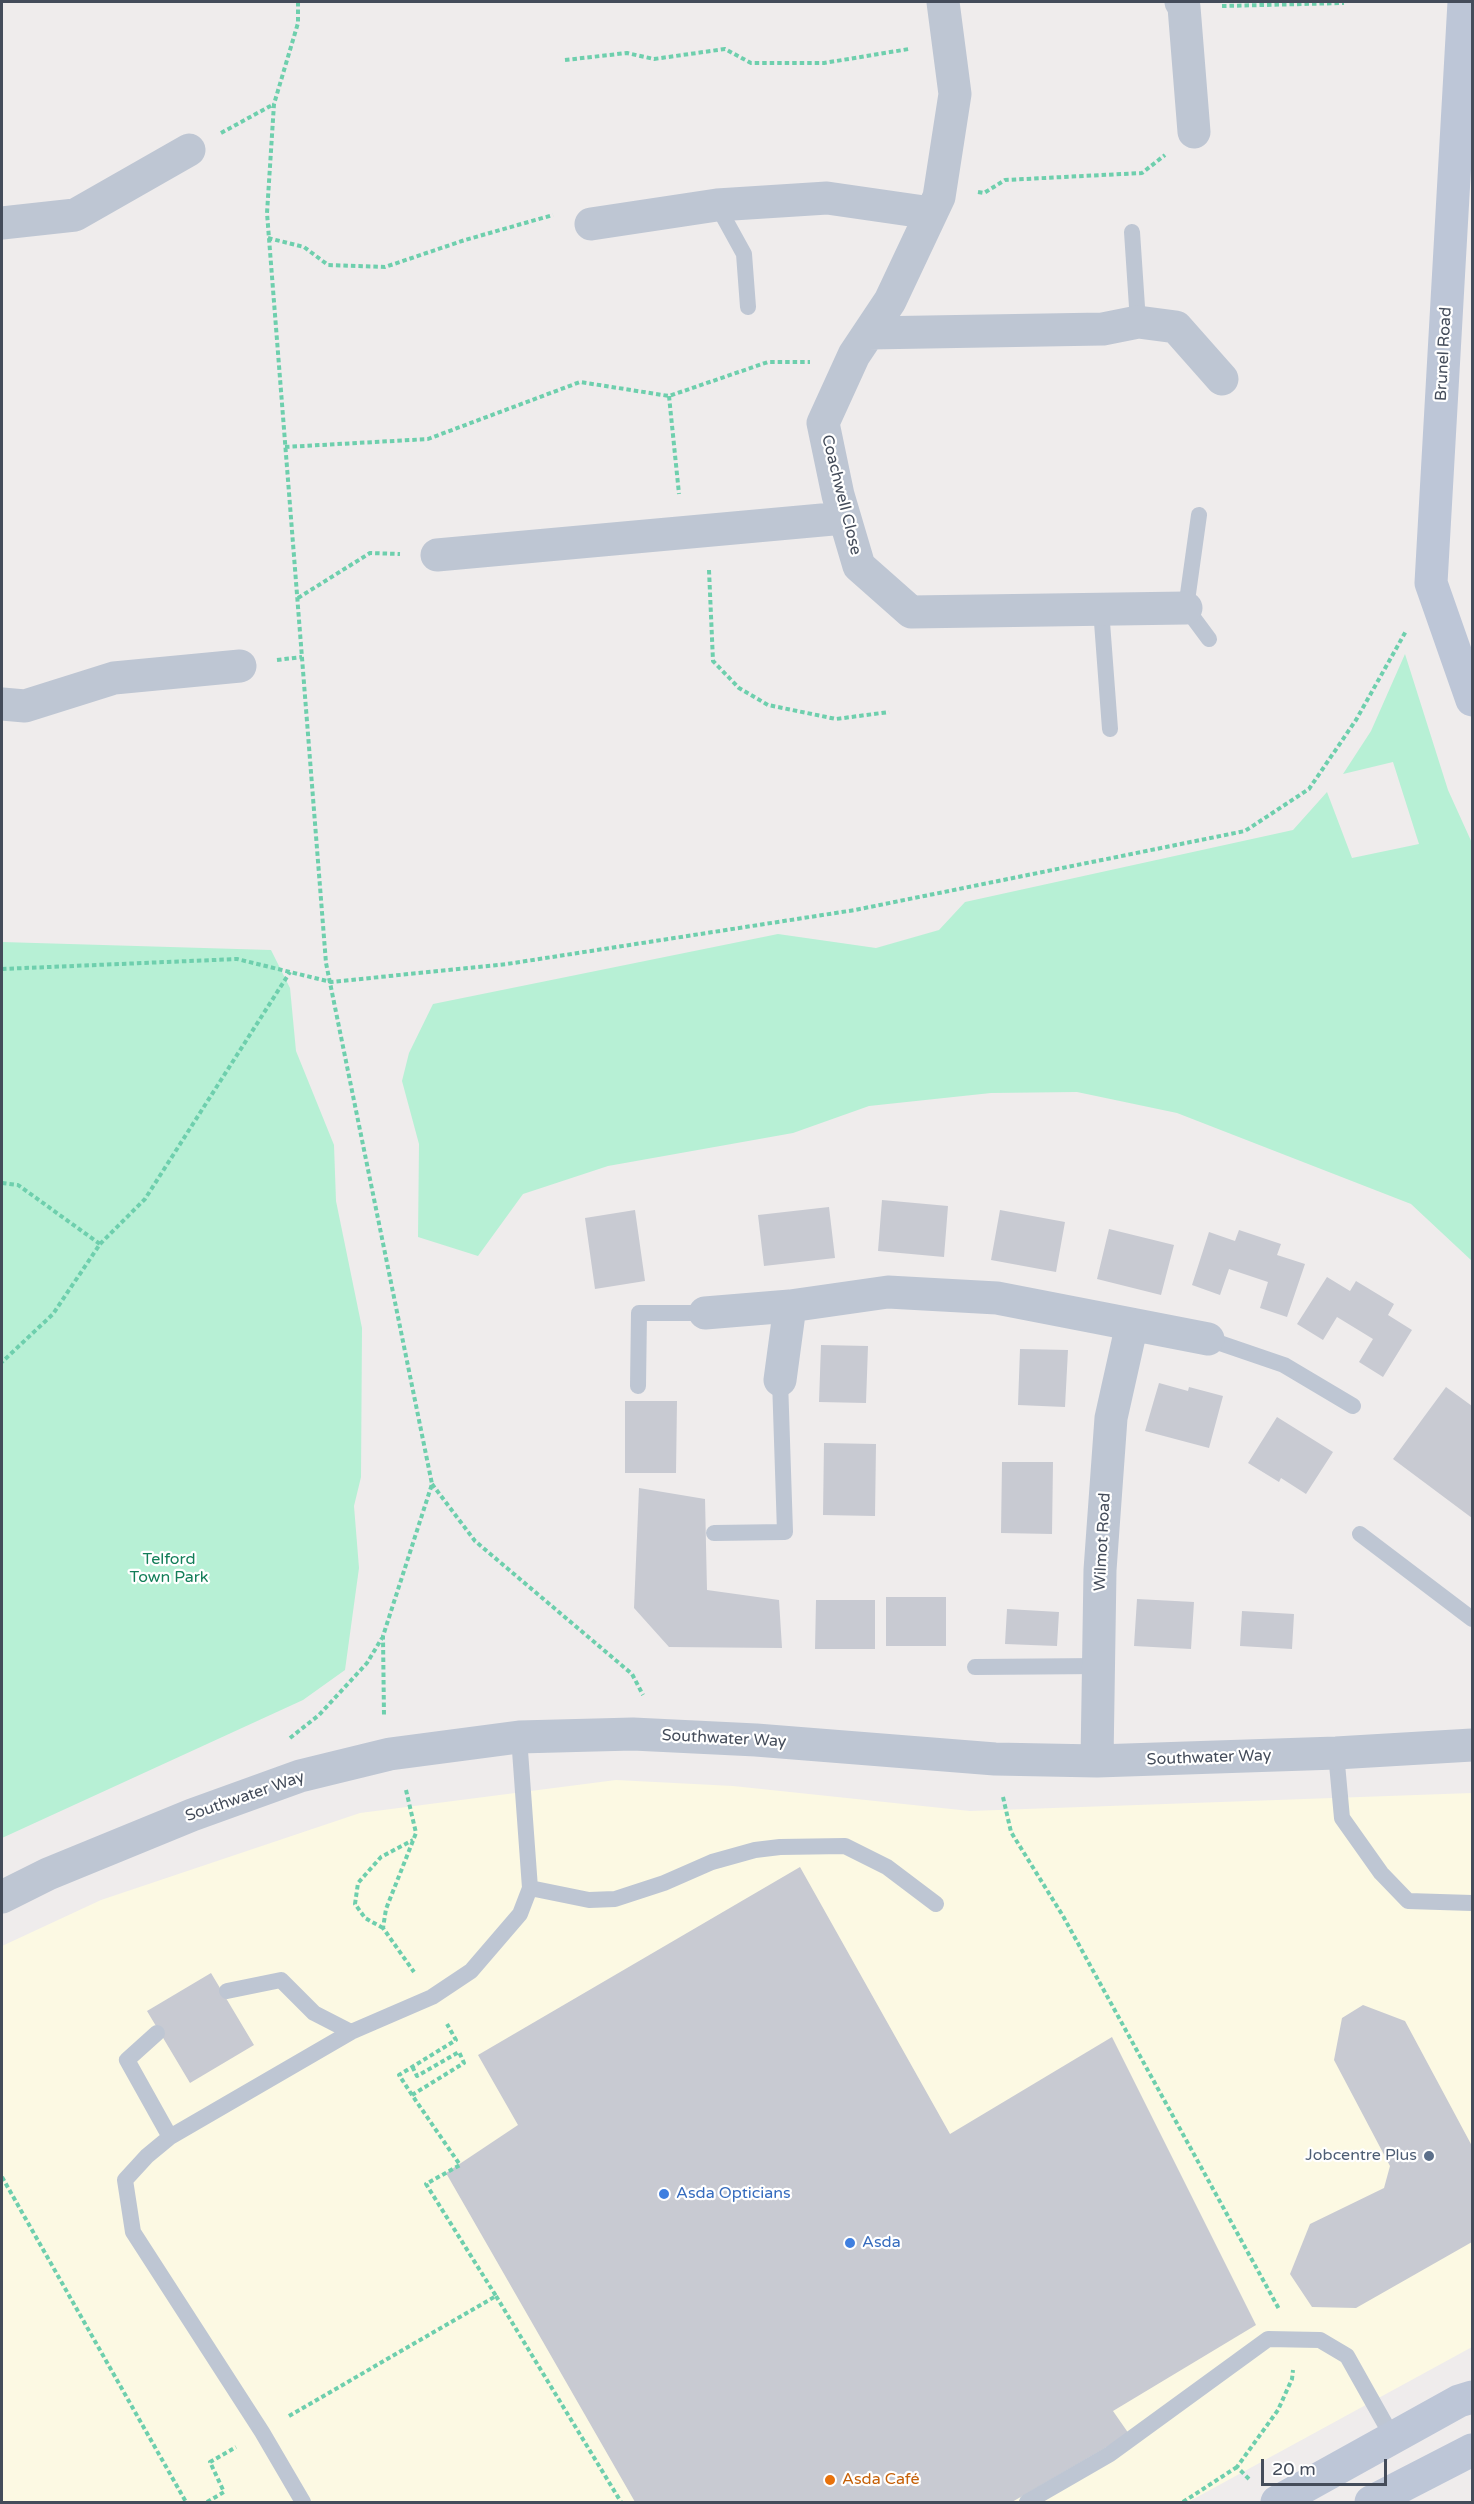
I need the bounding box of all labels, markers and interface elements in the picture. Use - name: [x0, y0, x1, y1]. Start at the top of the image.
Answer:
- street label: Brunel Road: [1432, 307, 1456, 401]
- street label: Coachwell Close: [817, 433, 865, 557]
- street label: Wilmot Road: [1091, 1492, 1115, 1592]
- park label: Telford Town Park: [129, 1550, 209, 1588]
- street label: Southwater Way: [661, 1726, 787, 1752]
- street label: Southwater Way: [1146, 1746, 1272, 1770]
- street label: Southwater Way: [183, 1768, 307, 1826]
- place label: Jobcentre Plus: [1305, 2146, 1417, 2166]
- marker: Jobcentre Plus: [1422, 2149, 1436, 2163]
- place label: Asda Opticians: [676, 2184, 791, 2204]
- marker: Asda Opticians: [657, 2187, 671, 2201]
- place label: Asda: [862, 2233, 901, 2253]
- marker: Asda: [843, 2236, 857, 2250]
- scale bar: [1264, 2447, 1390, 2485]
- text: 20 m: [1272, 2458, 1316, 2480]
- place label: Asda Café: [842, 2470, 919, 2490]
- marker: Asda Café: [823, 2473, 837, 2487]

